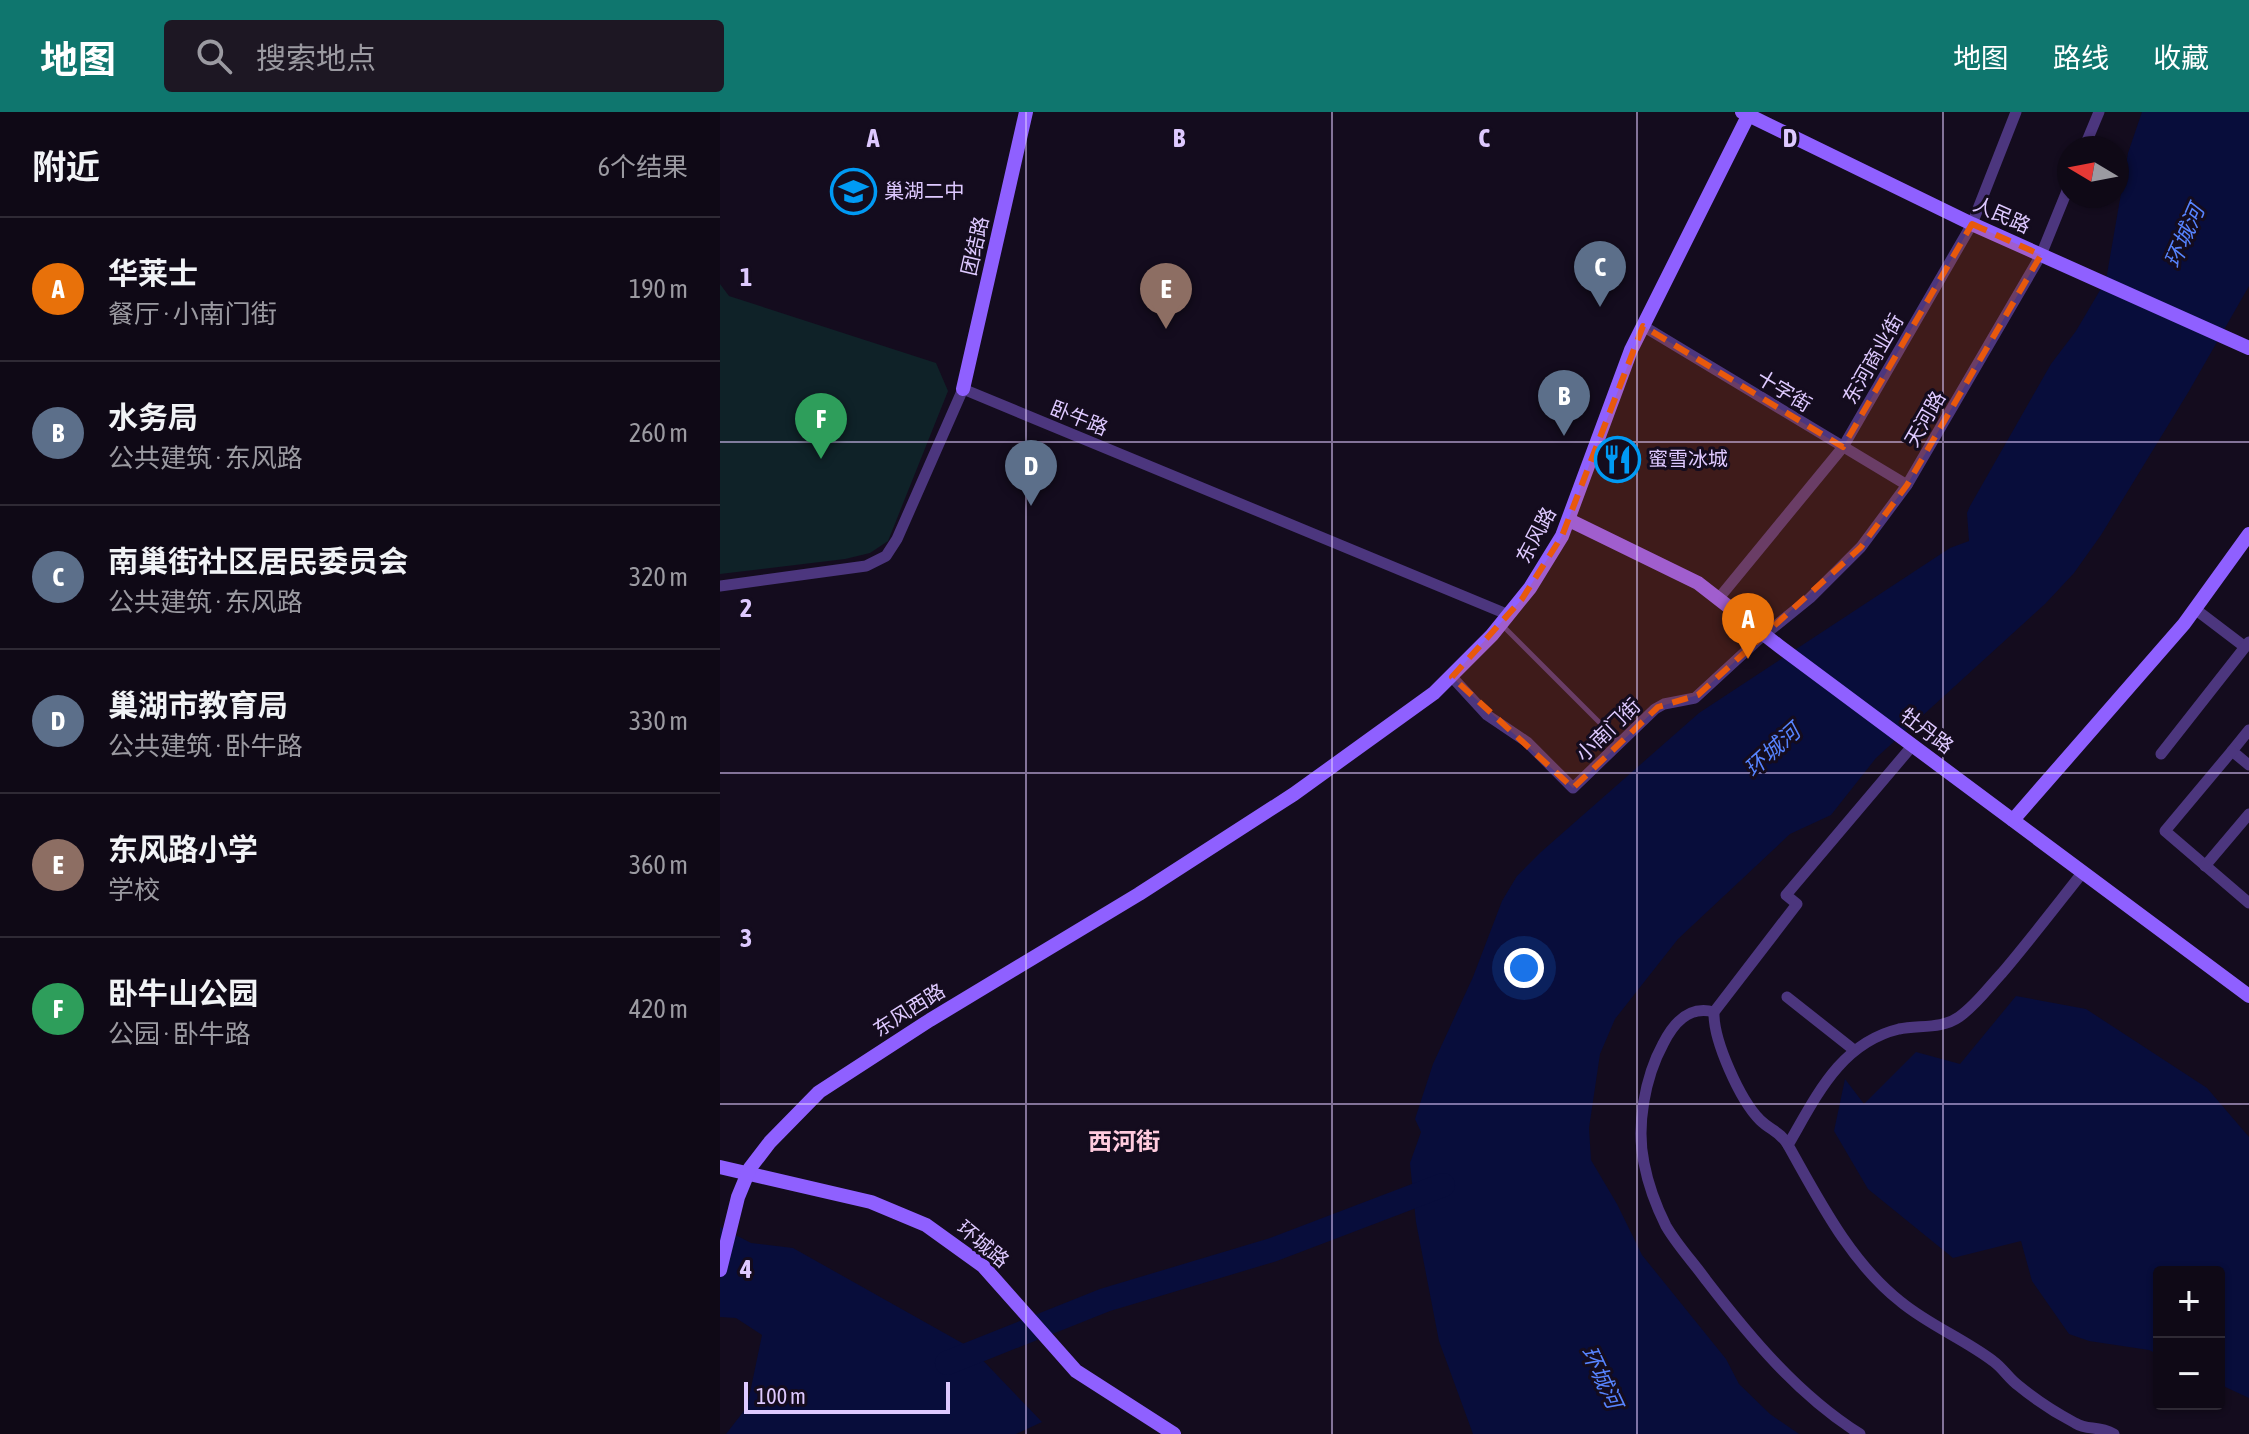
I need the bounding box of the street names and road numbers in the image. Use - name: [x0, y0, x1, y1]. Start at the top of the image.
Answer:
- street label: 人民路: [1970, 192, 2034, 237]
- street label: 团结路: [957, 214, 992, 278]
- street label: 东河商业街: [1838, 310, 1908, 408]
- street label: 十字街: [1753, 365, 1816, 416]
- street label: 天河路: [1900, 387, 1950, 450]
- street label: 卧牛路: [1047, 396, 1111, 439]
- street label: 东风路: [1511, 503, 1560, 567]
- street label: 小南门街: [1571, 694, 1644, 766]
- street label: 牡丹路: [1896, 703, 1958, 758]
- street label: 东风西路: [869, 979, 949, 1041]
- street label: 环城路: [953, 1216, 1014, 1272]

